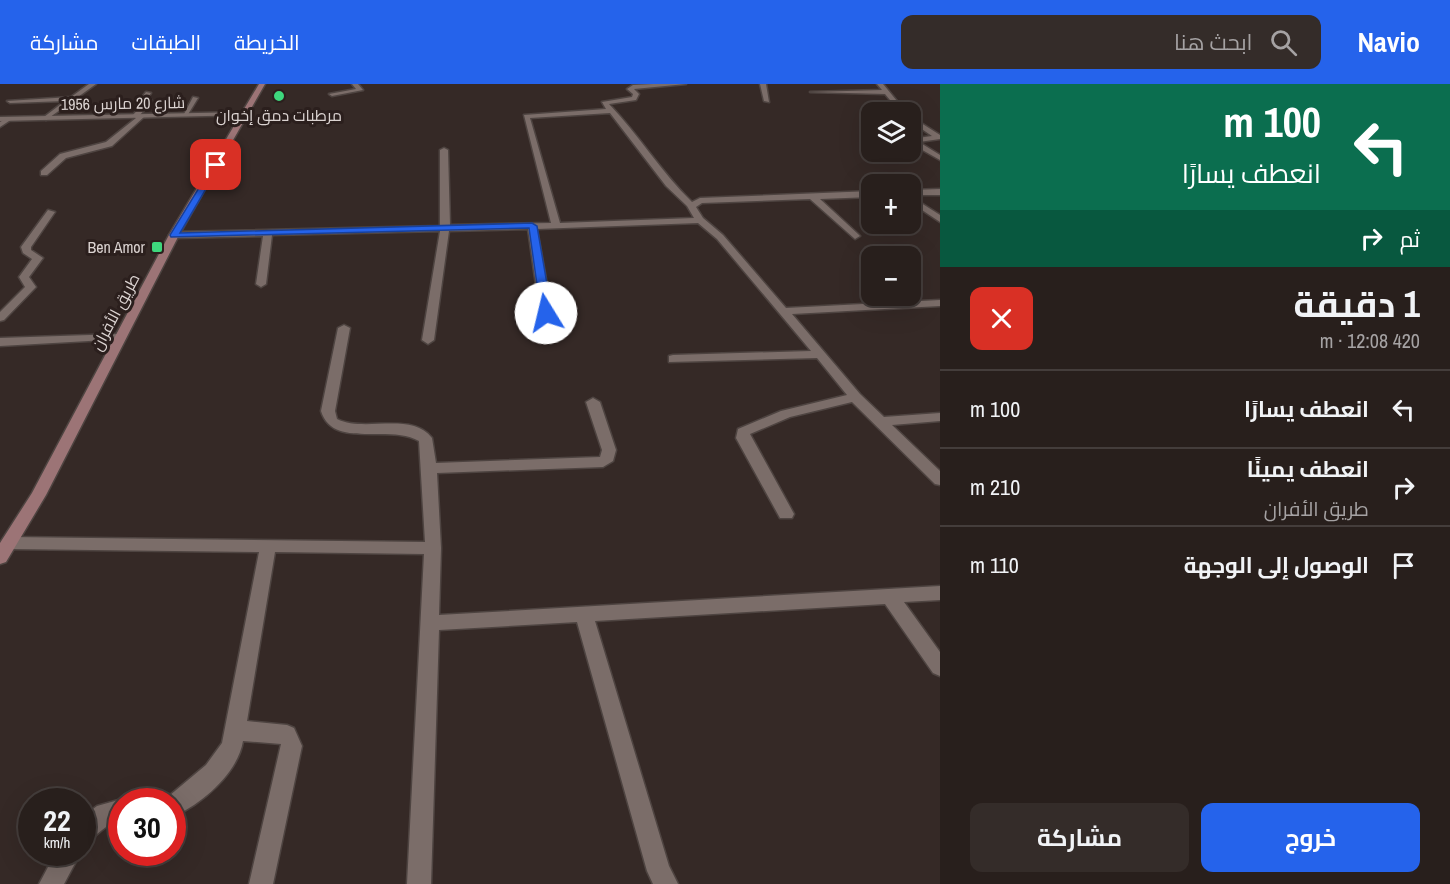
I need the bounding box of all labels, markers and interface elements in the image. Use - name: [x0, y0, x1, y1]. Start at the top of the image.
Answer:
- search box: [901, 15, 1321, 69]
- text: Navio: [1357, 23, 1420, 61]
- icon: search: [1267, 26, 1300, 59]
- text: ابحث هنا: [1174, 27, 1252, 57]
- text: مشاركة: [30, 28, 99, 57]
- text: الطبقات: [132, 28, 201, 57]
- text: الخريطة: [234, 28, 300, 57]
- marker: مرطبات دمق إخوان: [272, 89, 286, 103]
- street label: شارع 20 مارس 1956: [61, 91, 185, 116]
- text: 100 m: [1223, 94, 1321, 150]
- map controls: [861, 102, 921, 306]
- button: layers: [861, 102, 921, 162]
- place label: مرطبات دمق إخوان: [216, 104, 342, 126]
- icon: left: [1342, 108, 1420, 186]
- pin: [190, 139, 241, 190]
- icon: arrive: [199, 148, 232, 181]
- text: انعطف يسارًا: [1182, 155, 1321, 191]
- button: +: [861, 174, 921, 234]
- icon: right: [1355, 222, 1388, 255]
- text: ثم: [1400, 224, 1420, 254]
- place label: Ben Amor: [87, 236, 146, 258]
- marker: Ben Amor: [150, 240, 164, 254]
- button: −: [861, 246, 921, 306]
- street label: طريق الأفران: [86, 270, 144, 354]
- text: 1 دقيقة: [1294, 280, 1420, 328]
- position arrow: [514, 281, 578, 345]
- button: close: [970, 287, 1033, 350]
- text: 420 m · 12:08: [1320, 327, 1420, 354]
- icon: left: [1387, 393, 1420, 426]
- text: 100 m: [970, 394, 1020, 424]
- text: انعطف يسارًا: [1244, 394, 1369, 424]
- text: انعطف يمينًا: [1247, 454, 1369, 484]
- icon: right: [1387, 471, 1420, 504]
- text: 210 m: [970, 472, 1020, 502]
- text: طريق الأفران: [1264, 495, 1369, 522]
- icon: arrive: [1387, 549, 1420, 582]
- text: 110 m: [970, 550, 1019, 580]
- text: الوصول إلى الوجهة: [1184, 550, 1369, 580]
- speed limit sign: 30: [108, 788, 186, 866]
- text: 22: [43, 800, 71, 840]
- button: مشاركة: [970, 803, 1189, 872]
- button: خروج: [1201, 803, 1420, 872]
- text: km/h: [44, 832, 70, 853]

